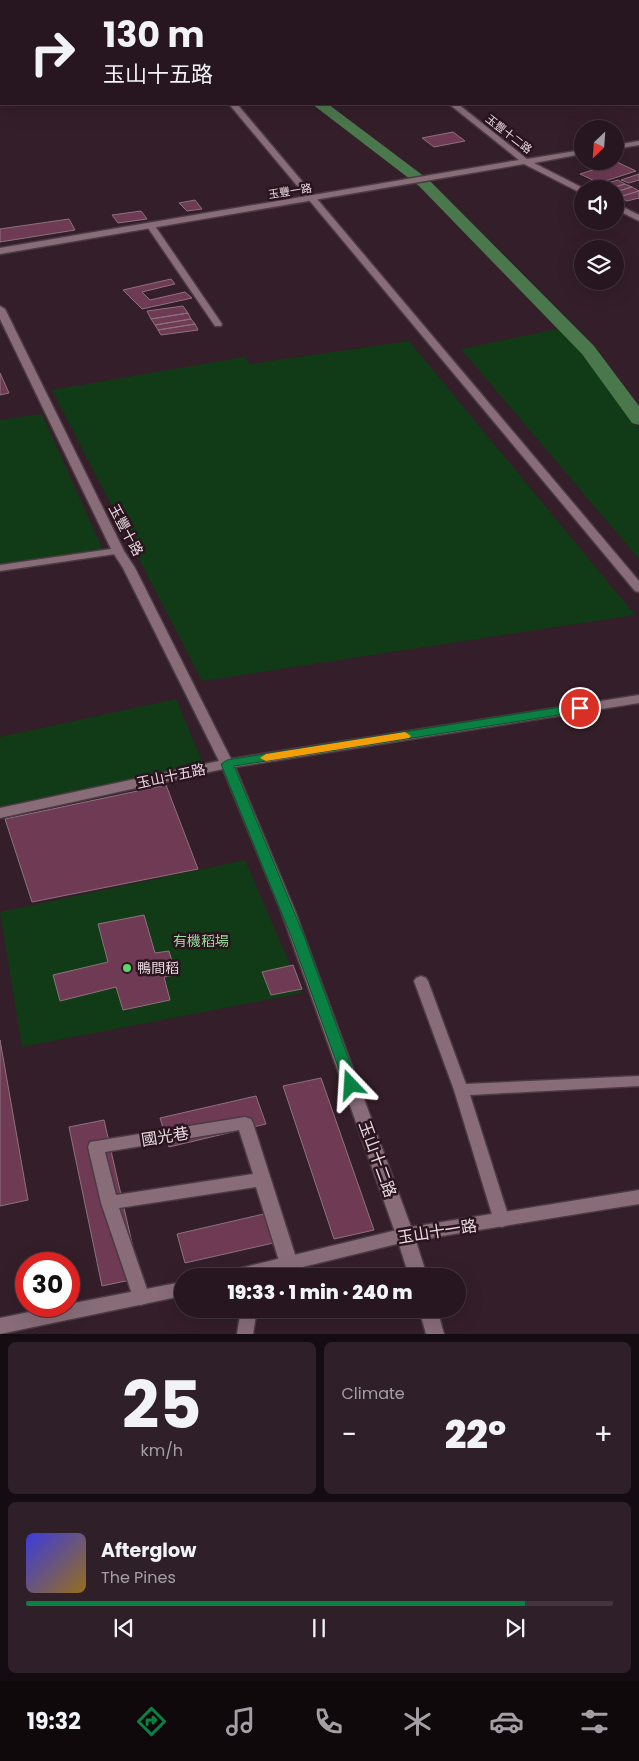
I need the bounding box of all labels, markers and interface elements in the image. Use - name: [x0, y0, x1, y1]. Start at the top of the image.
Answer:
- text: 130 m: [103, 10, 205, 59]
- icon: right: [20, 20, 85, 85]
- text: 玉山十五路: [103, 59, 213, 90]
- street label: 玉豐十二路: [482, 111, 536, 157]
- north arrow: [574, 120, 624, 170]
- map controls: [574, 120, 624, 290]
- street label: 玉豐一路: [267, 180, 313, 202]
- button: sound: [574, 180, 624, 230]
- button: layers: [574, 240, 624, 290]
- street label: 玉豐十路: [104, 501, 148, 559]
- pin: [559, 687, 601, 729]
- icon: arrive: [566, 694, 594, 722]
- street label: 玉山十五路: [135, 759, 207, 793]
- park label: 有機稻場: [173, 931, 229, 951]
- place label: 鴨間稻: [137, 958, 179, 978]
- marker: 鴨間稻: [121, 962, 133, 974]
- position arrow: [324, 1058, 376, 1110]
- street label: 玉山十二路: [353, 1118, 402, 1201]
- street label: 國光巷: [140, 1121, 191, 1152]
- street label: 玉山十一路: [396, 1214, 478, 1249]
- speed limit sign: 30: [15, 1252, 80, 1317]
- text: 19:33 · 1 min · 240 m: [227, 1279, 413, 1306]
- text: 25: [122, 1360, 201, 1451]
- text: Climate: [342, 1382, 405, 1405]
- text: 22°: [445, 1408, 506, 1461]
- text: −: [342, 1415, 357, 1454]
- text: +: [594, 1415, 613, 1454]
- text: km/h: [140, 1439, 183, 1462]
- text: Afterglow: [101, 1537, 196, 1564]
- text: The Pines: [101, 1566, 176, 1589]
- icon: previous: [110, 1614, 138, 1642]
- icon: pause: [305, 1614, 333, 1642]
- icon: next: [501, 1614, 529, 1642]
- icon: directions: [134, 1704, 169, 1739]
- icon: music: [223, 1704, 258, 1739]
- icon: phone: [311, 1704, 346, 1739]
- icon: climate: [400, 1704, 435, 1739]
- icon: car: [489, 1704, 524, 1739]
- icon: filters: [577, 1704, 612, 1739]
- text: 19:32: [27, 1706, 81, 1737]

